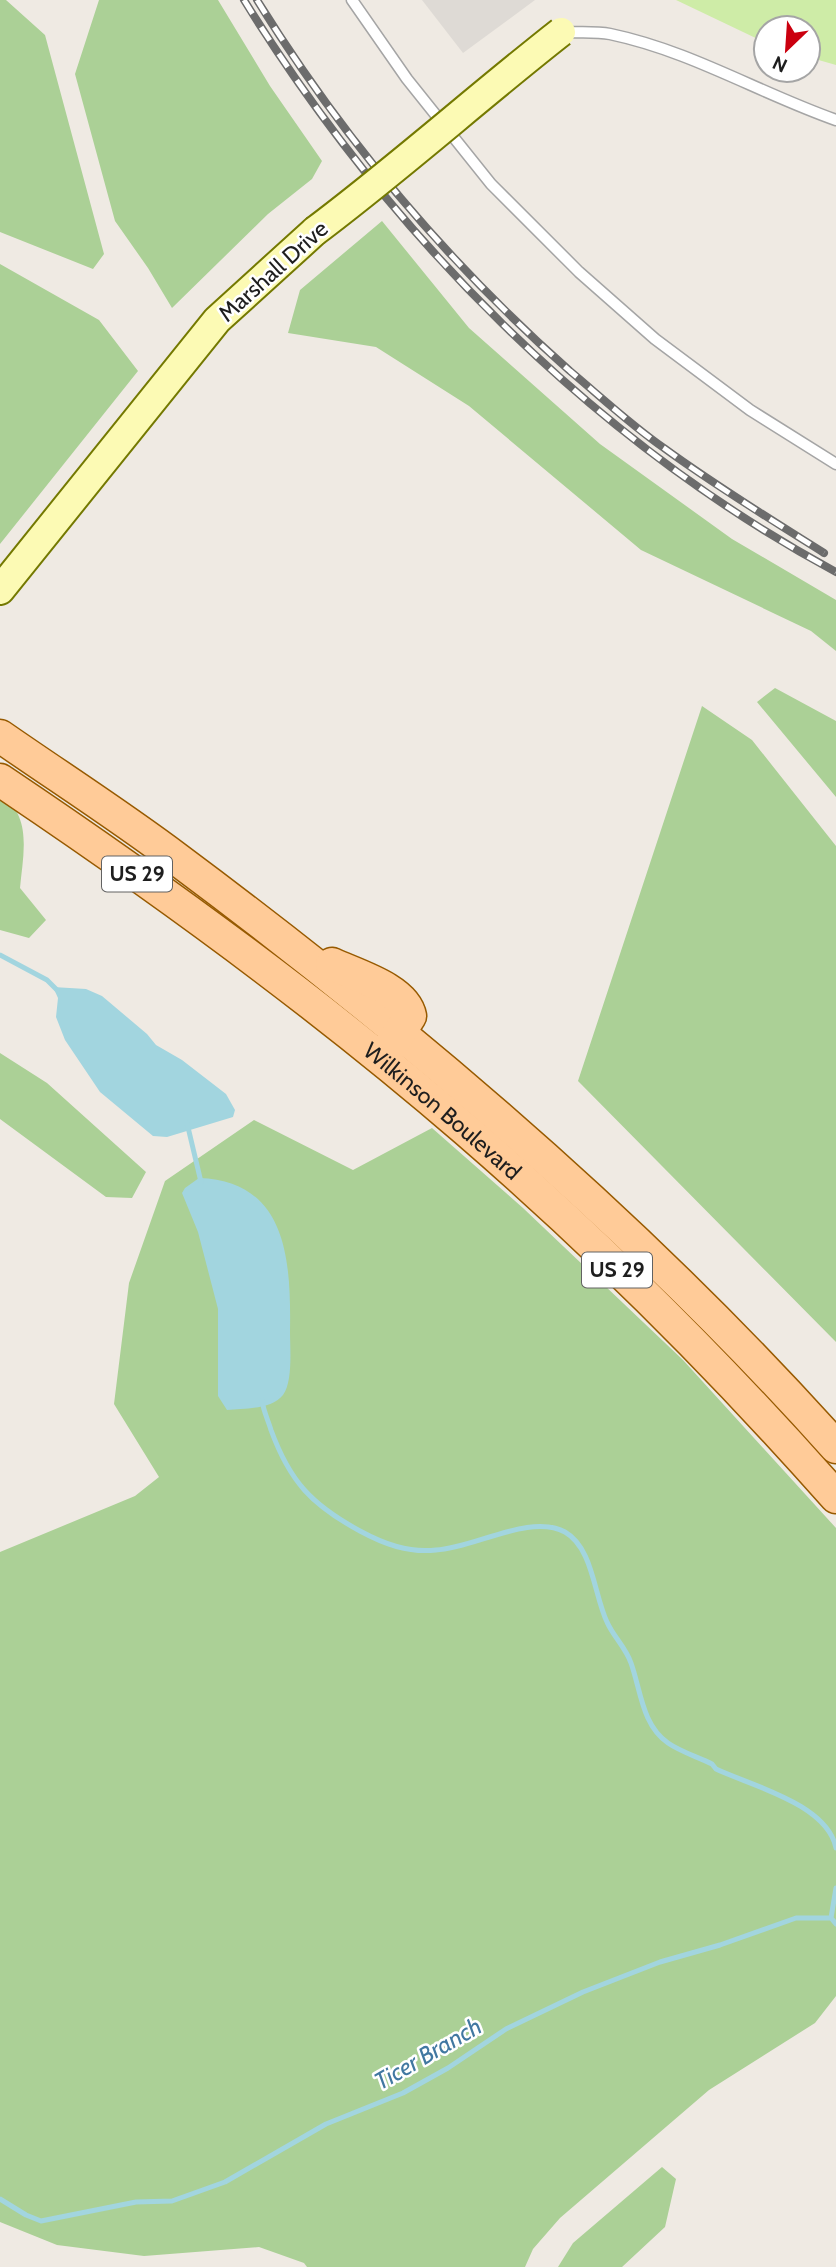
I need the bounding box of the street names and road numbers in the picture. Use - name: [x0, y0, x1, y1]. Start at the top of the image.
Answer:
- street label: Marshall Drive: [213, 214, 334, 327]
- road number: US 29: [102, 856, 172, 892]
- street label: Wilkinson Boulevard: [358, 1037, 527, 1186]
- road number: US 29: [582, 1252, 652, 1288]

